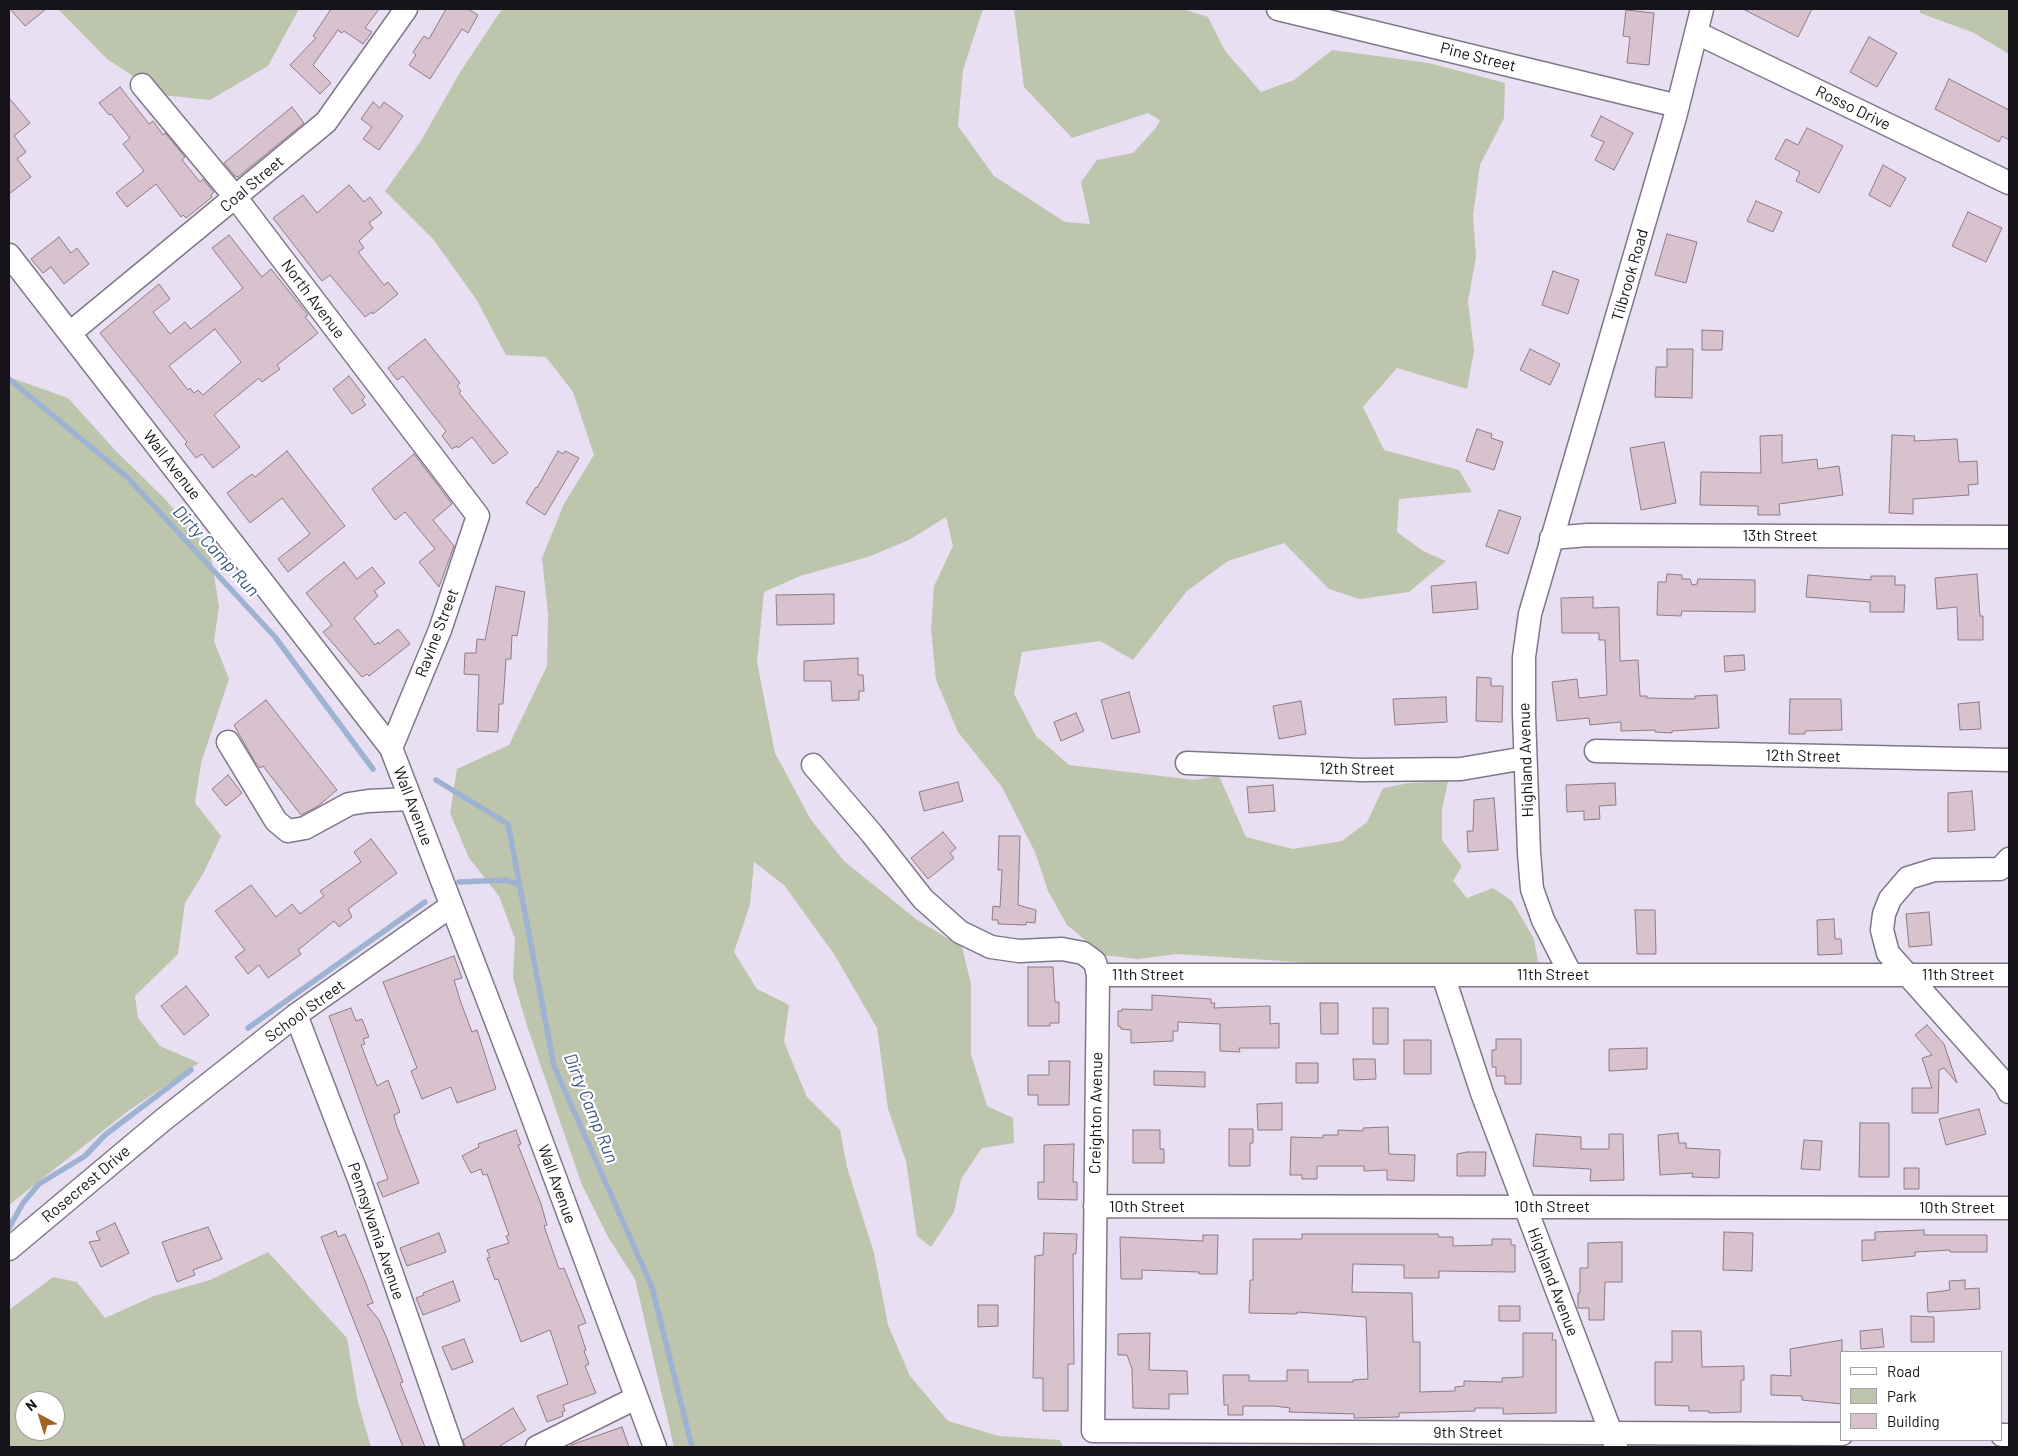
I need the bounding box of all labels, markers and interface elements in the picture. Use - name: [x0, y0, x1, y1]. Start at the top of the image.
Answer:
- street label: Pine Street: [1438, 38, 1518, 76]
- street label: Rosso Drive: [1812, 82, 1894, 134]
- street label: Coal Street: [216, 152, 288, 216]
- street label: Tilbrook Road: [1608, 227, 1652, 323]
- street label: North Avenue: [277, 256, 349, 342]
- street label: Wall Avenue: [139, 426, 205, 504]
- water label: Dirty Camp Run: [168, 501, 264, 601]
- street label: 13th Street: [1742, 526, 1818, 546]
- street label: Ravine Street: [411, 586, 463, 680]
- street label: Highland Avenue: [1514, 702, 1538, 818]
- street label: 12th Street: [1765, 746, 1841, 766]
- street label: 12th Street: [1319, 759, 1395, 779]
- street label: Wall Avenue: [389, 764, 437, 848]
- street label: 11th Street: [1112, 965, 1184, 985]
- street label: 11th Street: [1517, 965, 1589, 985]
- street label: 11th Street: [1922, 965, 1994, 985]
- street label: School Street: [261, 976, 349, 1046]
- water label: Dirty Camp Run: [559, 1050, 623, 1166]
- street label: Creighton Avenue: [1085, 1052, 1107, 1174]
- street label: Rosecrest Drive: [38, 1141, 134, 1227]
- street label: Wall Avenue: [534, 1142, 580, 1226]
- street label: Pennsylvania Avenue: [344, 1160, 408, 1302]
- street label: 10th Street: [1109, 1197, 1185, 1217]
- street label: 10th Street: [1514, 1197, 1590, 1217]
- street label: 10th Street: [1919, 1198, 1995, 1218]
- street label: Highland Avenue: [1523, 1225, 1583, 1339]
- legend: [1840, 1351, 2003, 1441]
- text: Road: [1887, 1362, 1920, 1380]
- text: Park: [1887, 1387, 1916, 1405]
- north arrow: [15, 1391, 65, 1441]
- text: N: [22, 1395, 40, 1414]
- text: Building: [1887, 1412, 1940, 1430]
- street label: 9th Street: [1433, 1423, 1503, 1443]

